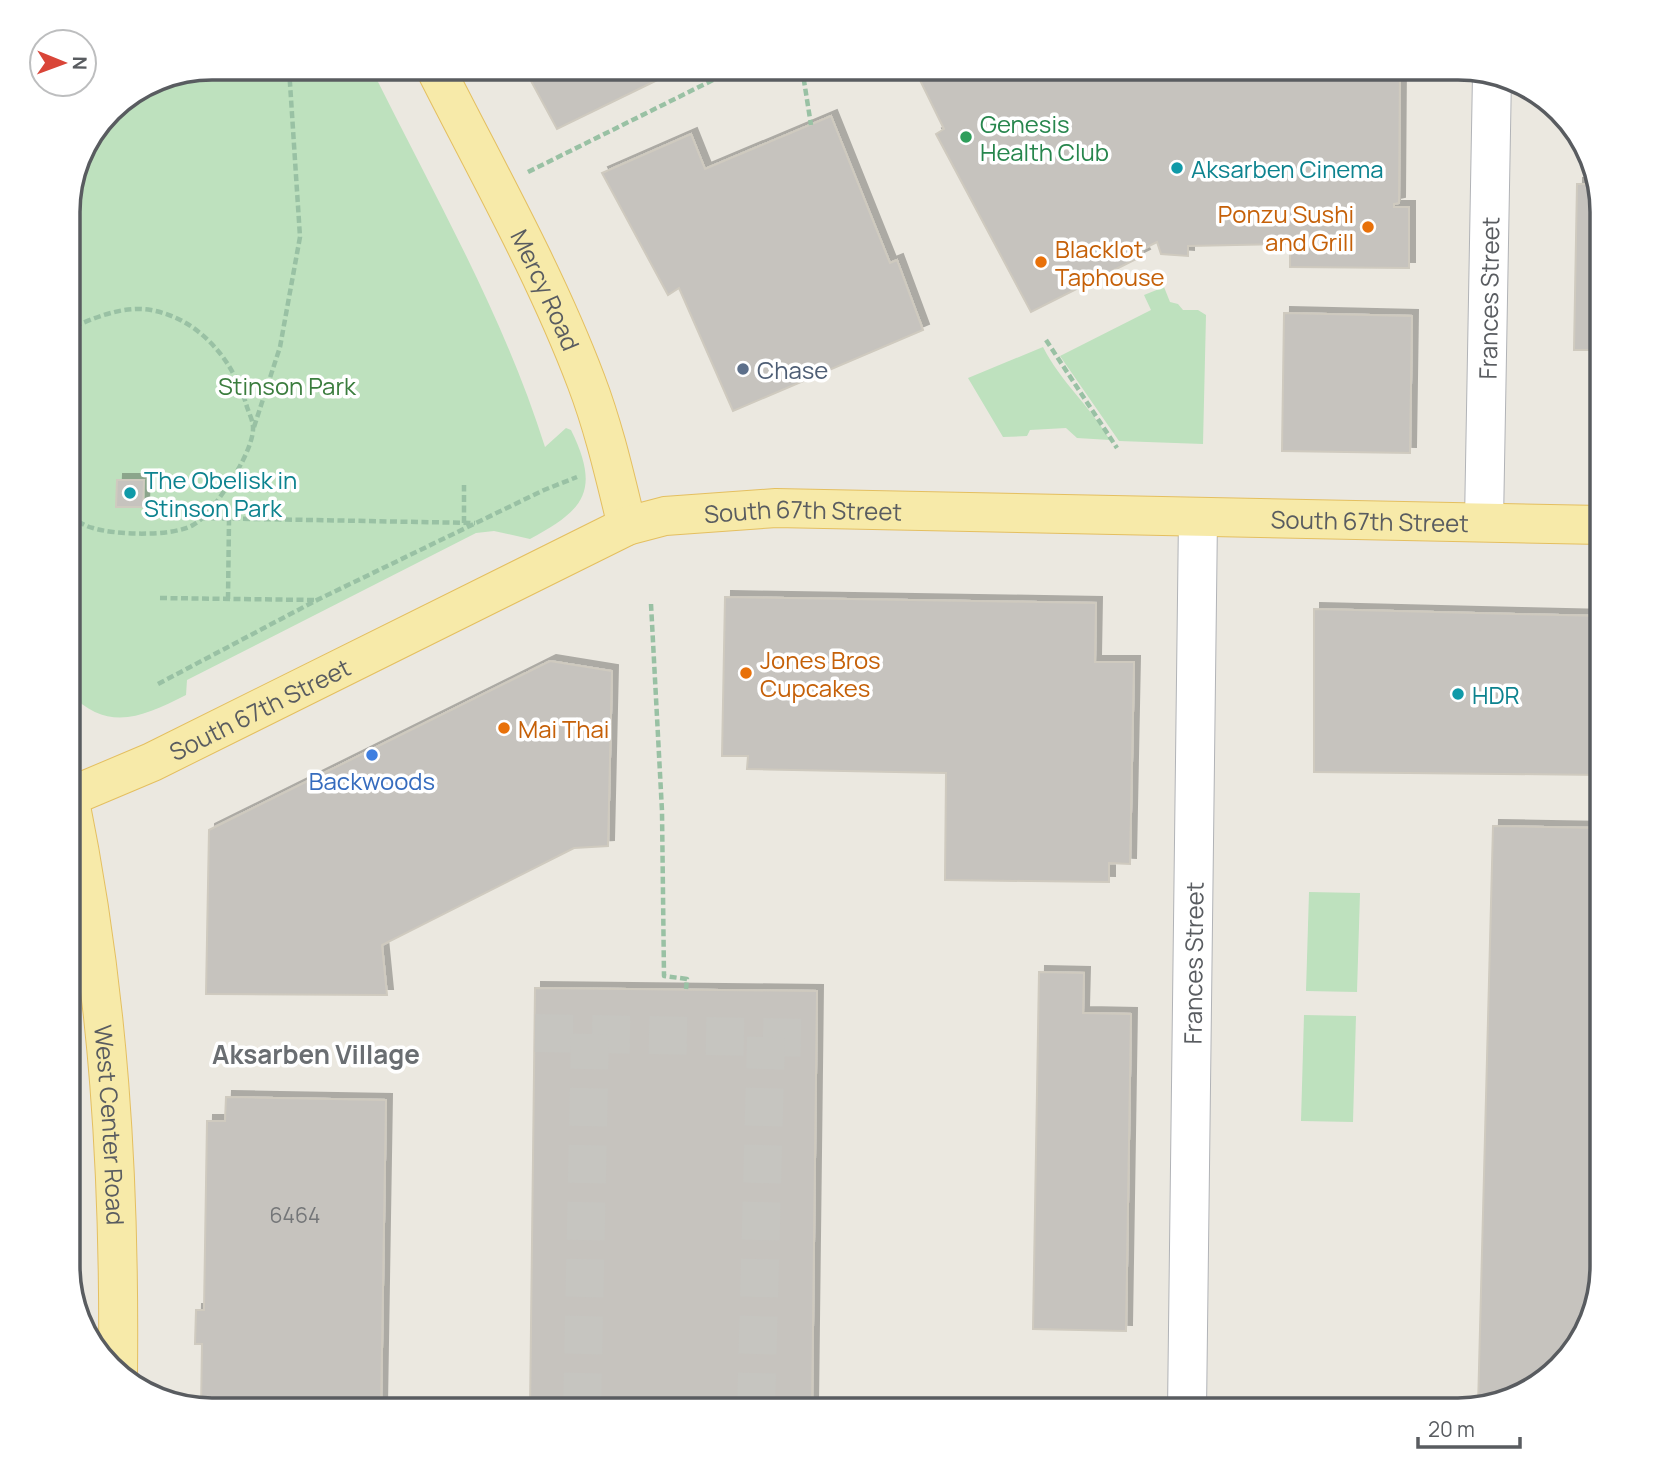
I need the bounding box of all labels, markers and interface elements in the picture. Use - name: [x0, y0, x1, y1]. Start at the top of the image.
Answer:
- north arrow: [28, 28, 98, 98]
- text: N: [67, 56, 93, 70]
- place label: Genesis Health Club: [980, 107, 1109, 168]
- marker: Genesis Health Club: [958, 129, 974, 145]
- place label: Aksarben Cinema: [1191, 152, 1384, 185]
- marker: Aksarben Cinema: [1169, 160, 1185, 176]
- place label: Ponzu Sushi and Grill: [1218, 197, 1354, 258]
- street label: Frances Street: [1470, 216, 1506, 380]
- marker: Ponzu Sushi and Grill: [1360, 219, 1376, 235]
- street label: Mercy Road: [504, 223, 588, 355]
- place label: Blacklot Taphouse: [1055, 232, 1165, 293]
- marker: Blacklot Taphouse: [1033, 254, 1049, 270]
- place label: Chase: [757, 353, 828, 386]
- marker: Chase: [735, 361, 751, 377]
- park label: Stinson Park: [218, 369, 357, 402]
- place label: The Obelisk in Stinson Park: [144, 463, 297, 524]
- marker: The Obelisk in Stinson Park: [122, 485, 138, 501]
- street label: South 67th Street: [703, 491, 902, 530]
- street label: South 67th Street: [1270, 502, 1469, 539]
- place label: Jones Bros Cupcakes: [760, 643, 881, 704]
- street label: South 67th Street: [163, 650, 355, 768]
- marker: Jones Bros Cupcakes: [738, 665, 754, 681]
- place label: HDR: [1472, 678, 1520, 711]
- marker: HDR: [1450, 686, 1466, 702]
- place label: Mai Thai: [518, 712, 609, 745]
- marker: Mai Thai: [496, 720, 512, 736]
- marker: Backwoods: [364, 747, 380, 763]
- place label: Backwoods: [309, 764, 435, 797]
- street label: Frances Street: [1175, 881, 1210, 1045]
- street label: West Center Road: [88, 1023, 133, 1226]
- district label: Aksarben Village: [212, 1036, 420, 1072]
- house number: 6464: [270, 1201, 320, 1229]
- scale bar: [1418, 1406, 1520, 1450]
- text: 20 m: [1428, 1415, 1475, 1443]

